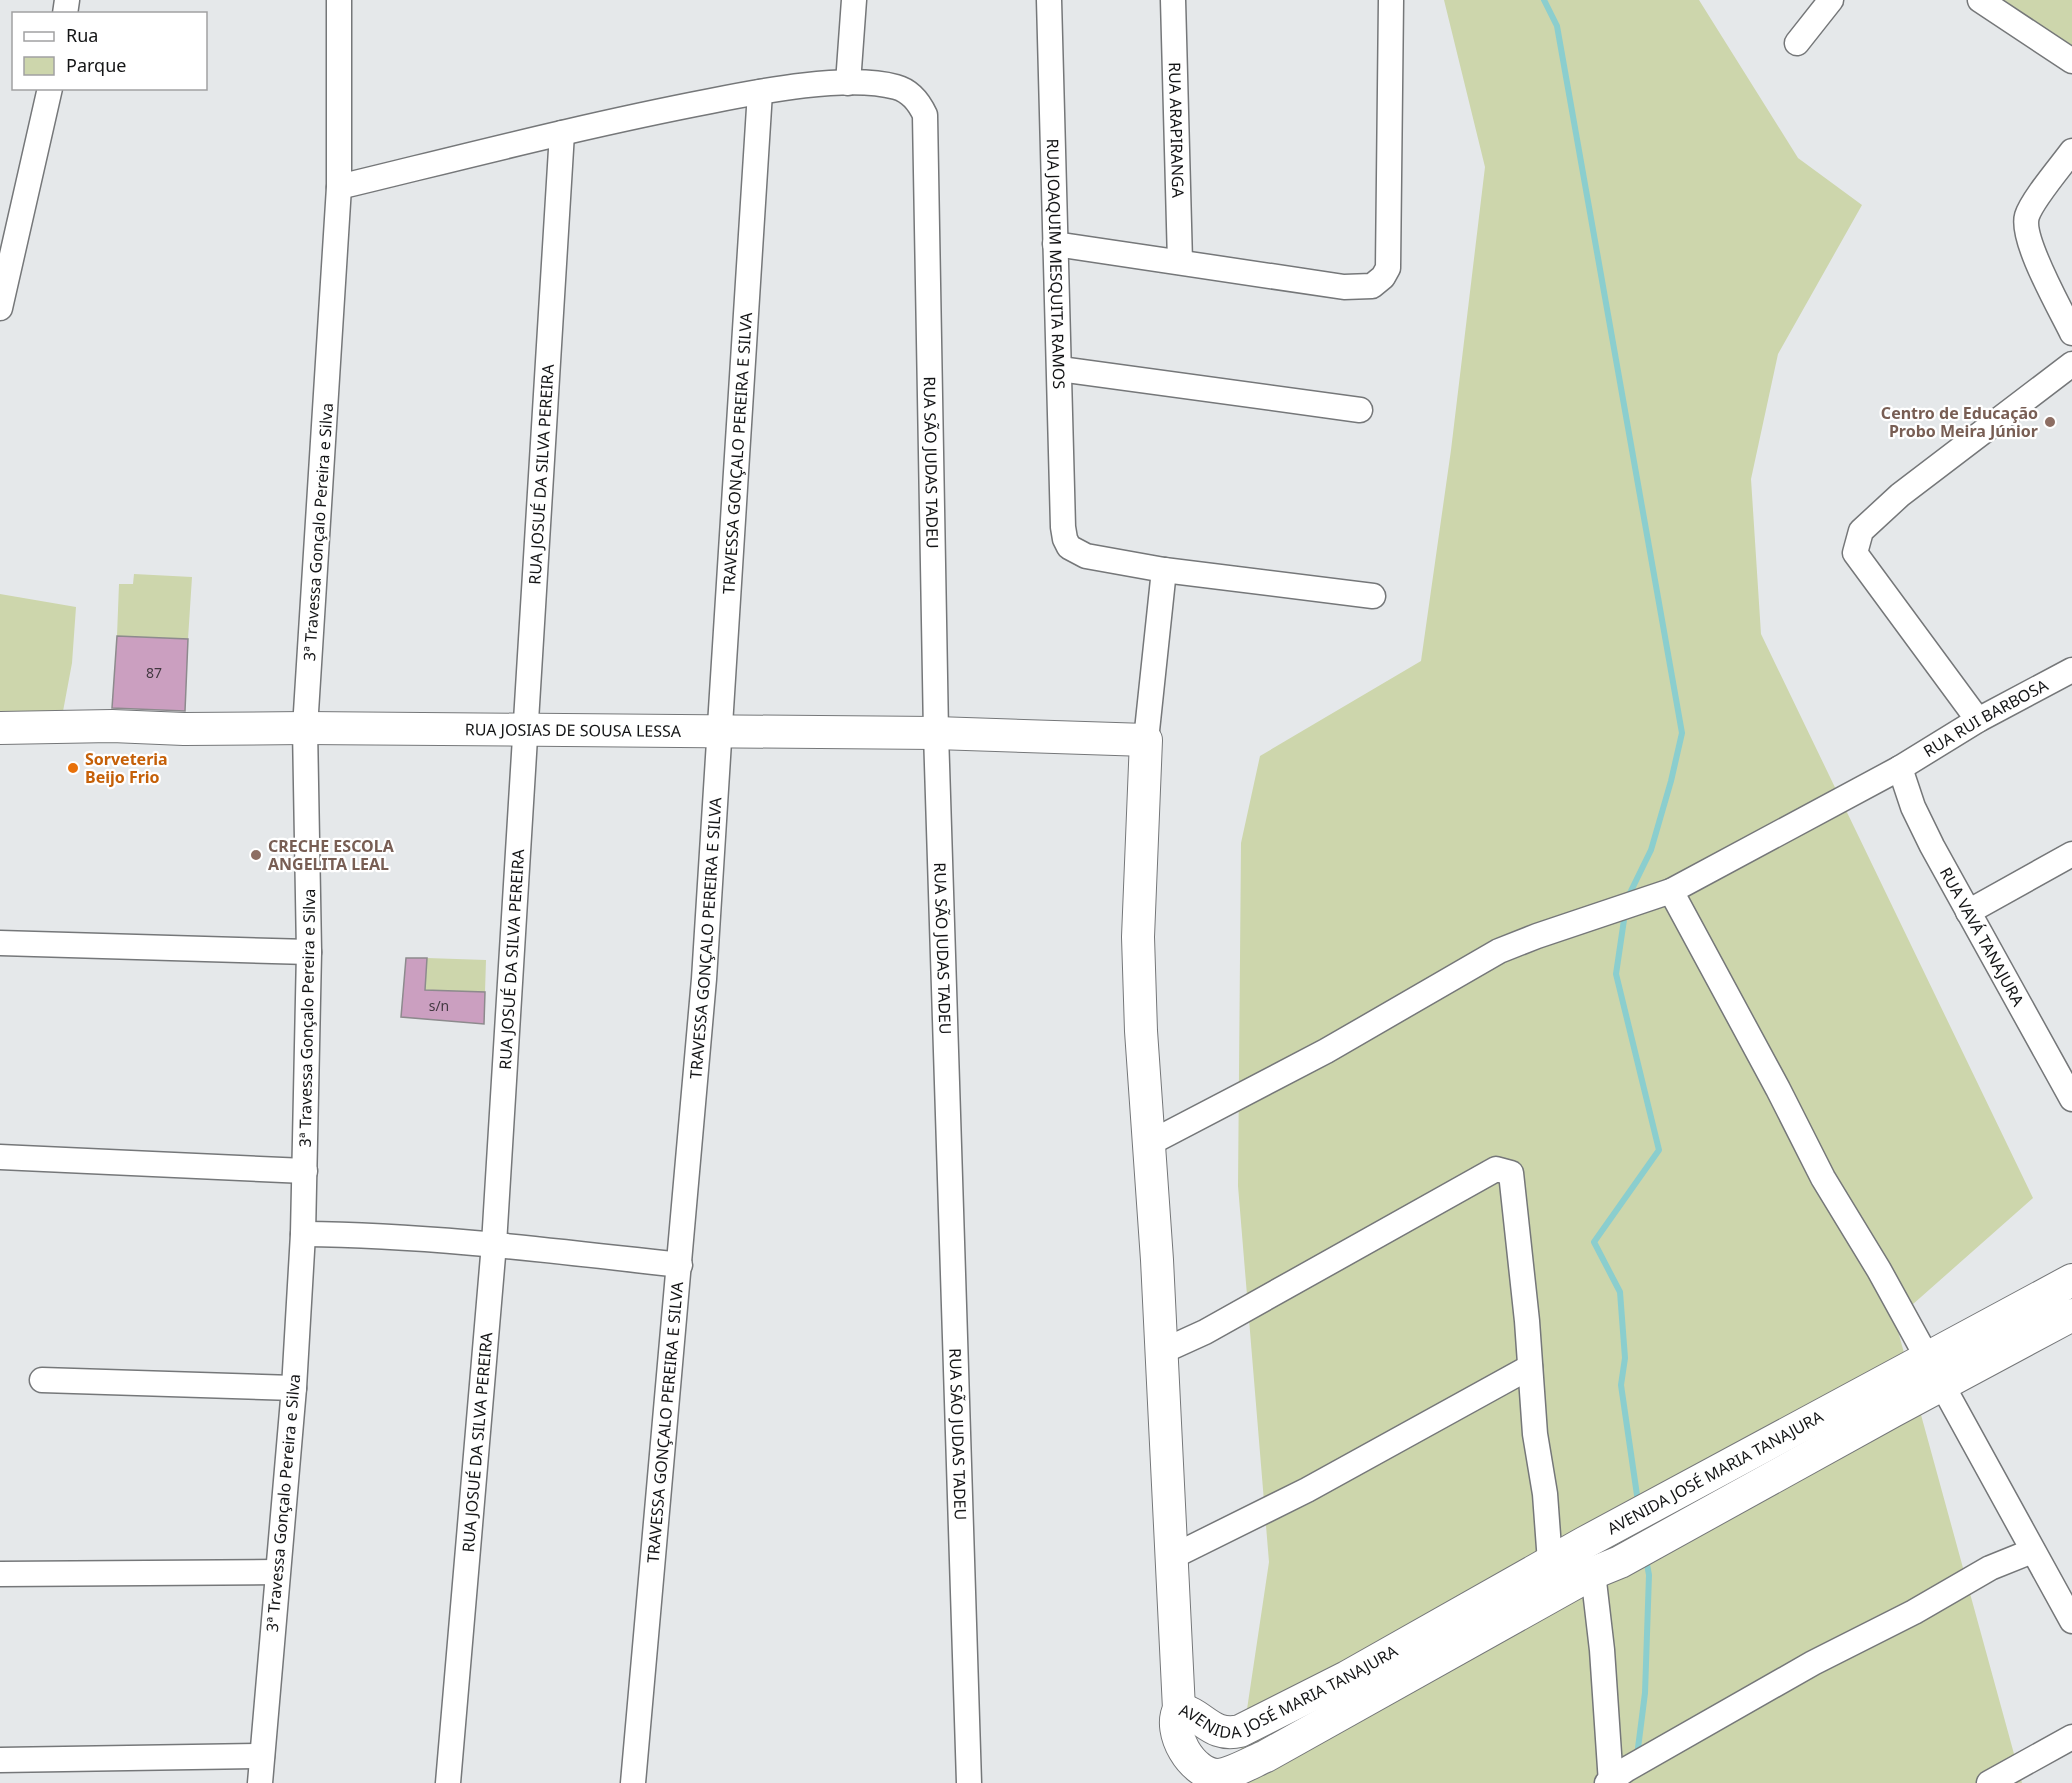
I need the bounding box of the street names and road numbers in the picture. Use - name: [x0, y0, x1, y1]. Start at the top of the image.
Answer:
- street label: RUA ARAPIRANGA: [1164, 62, 1189, 199]
- street label: RUA JOAQUIM MESQUITA RAMOS: [1042, 138, 1070, 390]
- street label: TRAVESSA GONÇALO PEREIRA E SILVA: [717, 311, 757, 595]
- street label: RUA JOSUÉ DA SILVA PEREIRA: [523, 363, 559, 585]
- street label: RUA SÃO JUDAS TADEU: [919, 376, 944, 549]
- street label: 3ª Travessa Gonçalo Pereira e Silva: [298, 402, 338, 662]
- street label: RUA RUI BARBOSA: [1919, 674, 2052, 762]
- street label: RUA JOSIAS DE SOUSA LESSA: [465, 718, 682, 742]
- street label: TRAVESSA GONÇALO PEREIRA E SILVA: [684, 796, 726, 1080]
- street label: RUA JOSUÉ DA SILVA PEREIRA: [494, 848, 529, 1070]
- street label: RUA SÃO JUDAS TADEU: [929, 862, 956, 1035]
- street label: RUA VAVÁ TANAJURA: [1935, 863, 2030, 1011]
- street label: 3ª Travessa Gonçalo Pereira e Silva: [294, 888, 320, 1148]
- street label: TRAVESSA GONÇALO PEREIRA E SILVA: [641, 1280, 688, 1564]
- street label: RUA JOSUÉ DA SILVA PEREIRA: [457, 1330, 497, 1553]
- street label: RUA SÃO JUDAS TADEU: [944, 1348, 972, 1521]
- street label: 3ª Travessa Gonçalo Pereira e Silva: [261, 1373, 305, 1633]
- street label: AVENIDA JOSÉ MARIA TANAJURA: [1603, 1405, 1828, 1539]
- street label: AVENIDA JOSÉ MARIA TANAJURA: [1176, 1639, 1402, 1744]

